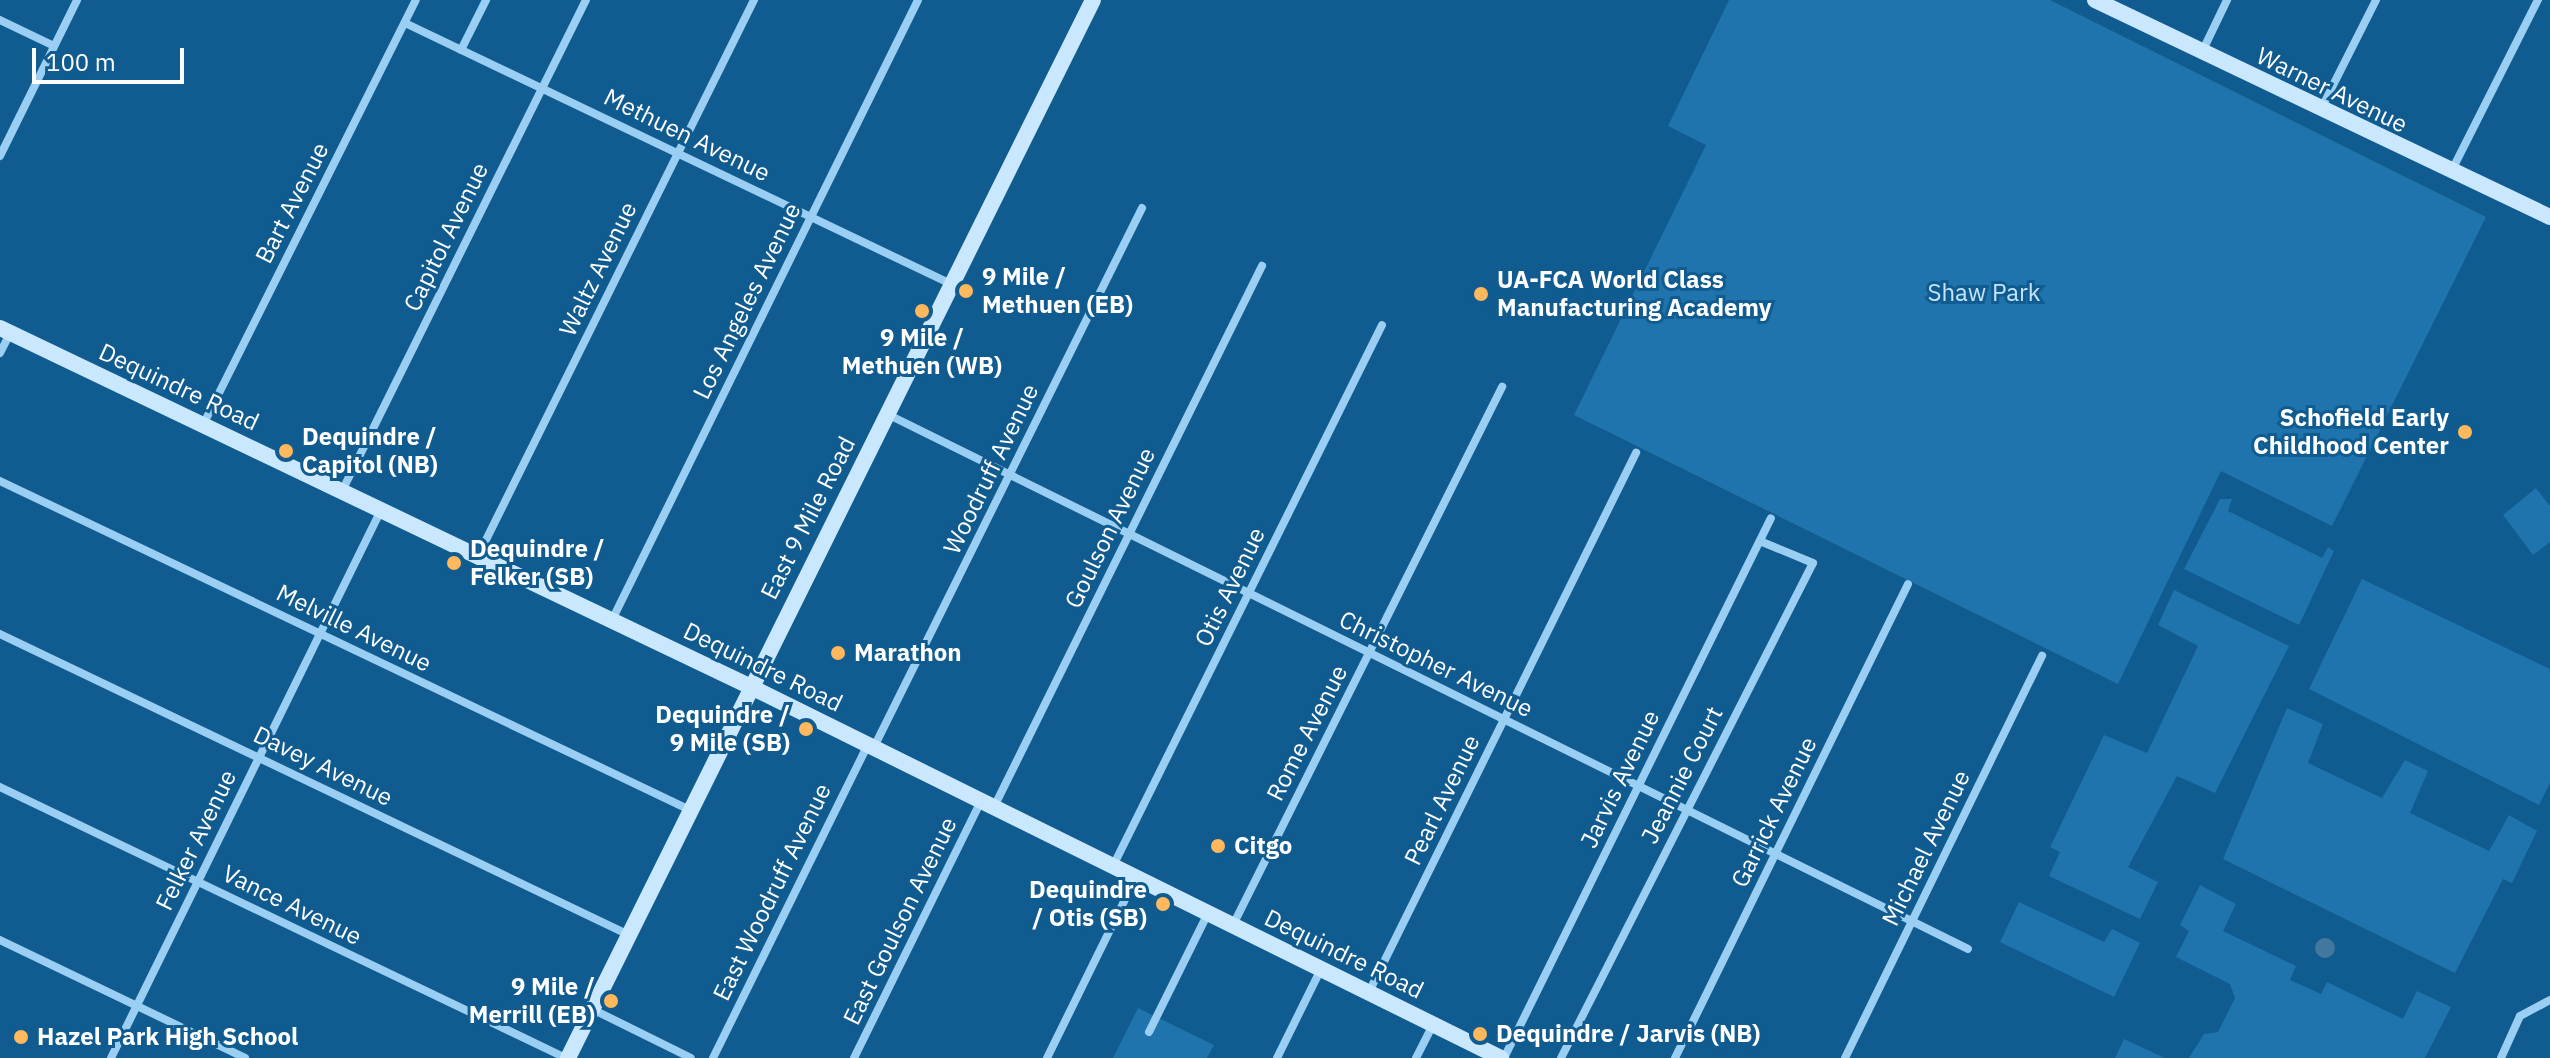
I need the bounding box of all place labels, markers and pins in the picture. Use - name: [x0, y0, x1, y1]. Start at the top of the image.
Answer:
- place label: 9 Mile / Methuen (EB): [982, 263, 1133, 319]
- place label: UA-FCA World Class Manufacturing Academy: [1497, 266, 1772, 322]
- marker: 9 Mile / Methuen (EB): [957, 282, 975, 300]
- marker: UA-FCA World Class Manufacturing Academy: [1472, 285, 1490, 303]
- marker: 9 Mile / Methuen (WB): [913, 302, 931, 320]
- place label: 9 Mile / Methuen (WB): [842, 324, 1002, 380]
- place label: Schofield Early Childhood Center: [2253, 404, 2449, 460]
- place label: Dequindre / Capitol (NB): [302, 423, 438, 479]
- marker: Schofield Early Childhood Center: [2456, 423, 2474, 441]
- marker: Dequindre / Capitol (NB): [277, 442, 295, 460]
- place label: Dequindre / Felker (SB): [470, 535, 605, 591]
- marker: Dequindre / Felker (SB): [445, 554, 463, 572]
- place label: Marathon: [854, 639, 962, 667]
- marker: Marathon: [829, 644, 847, 662]
- place label: Dequindre / 9 Mile (SB): [655, 701, 790, 757]
- marker: Dequindre / 9 Mile (SB): [797, 720, 815, 738]
- place label: Citgo: [1234, 832, 1292, 860]
- marker: Citgo: [1209, 837, 1227, 855]
- place label: Dequindre / Otis (SB): [1029, 876, 1147, 932]
- marker: Dequindre / Otis (SB): [1154, 895, 1172, 913]
- place label: 9 Mile / Merrill (EB): [469, 973, 595, 1029]
- marker: 9 Mile / Merrill (EB): [602, 992, 620, 1010]
- place label: Dequindre / Jarvis (NB): [1496, 1020, 1760, 1048]
- place label: Hazel Park High School: [37, 1023, 298, 1051]
- marker: Dequindre / Jarvis (NB): [1471, 1025, 1489, 1043]
- marker: Hazel Park High School: [12, 1028, 30, 1046]

